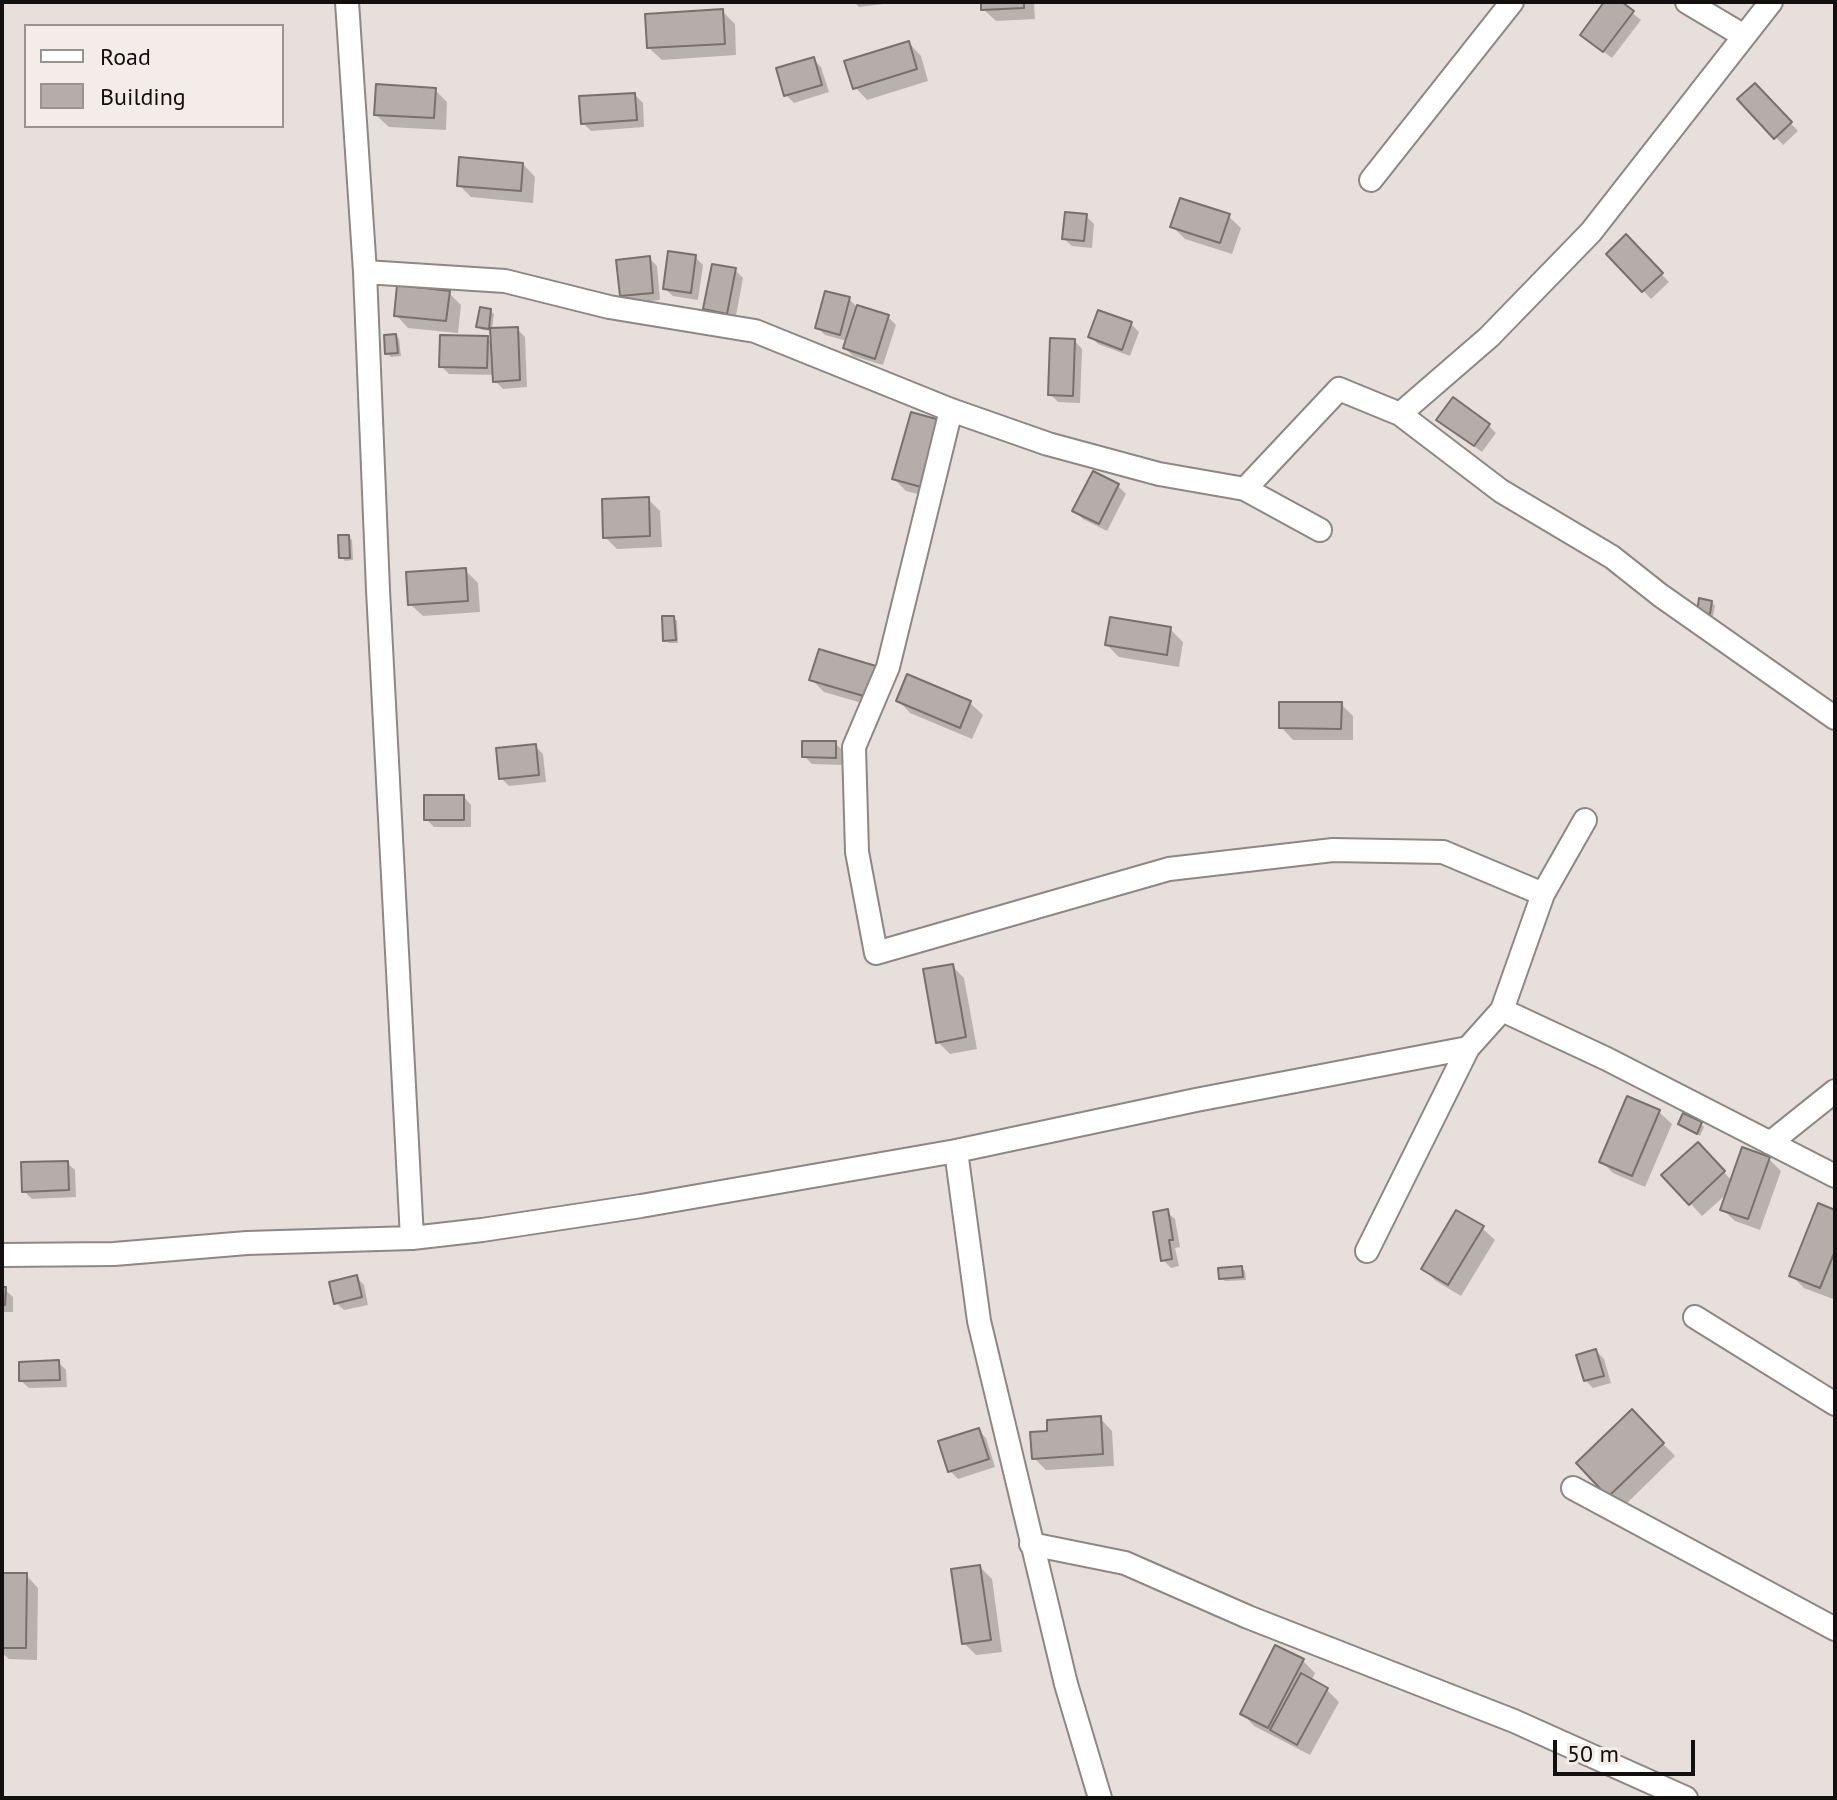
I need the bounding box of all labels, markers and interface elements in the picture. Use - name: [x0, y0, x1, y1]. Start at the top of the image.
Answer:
- legend: [24, 24, 284, 128]
- text: Road: [100, 41, 151, 72]
- text: Building: [100, 81, 186, 112]
- scale bar: [1557, 1724, 1699, 1774]
- text: 50 m: [1567, 1738, 1619, 1769]

